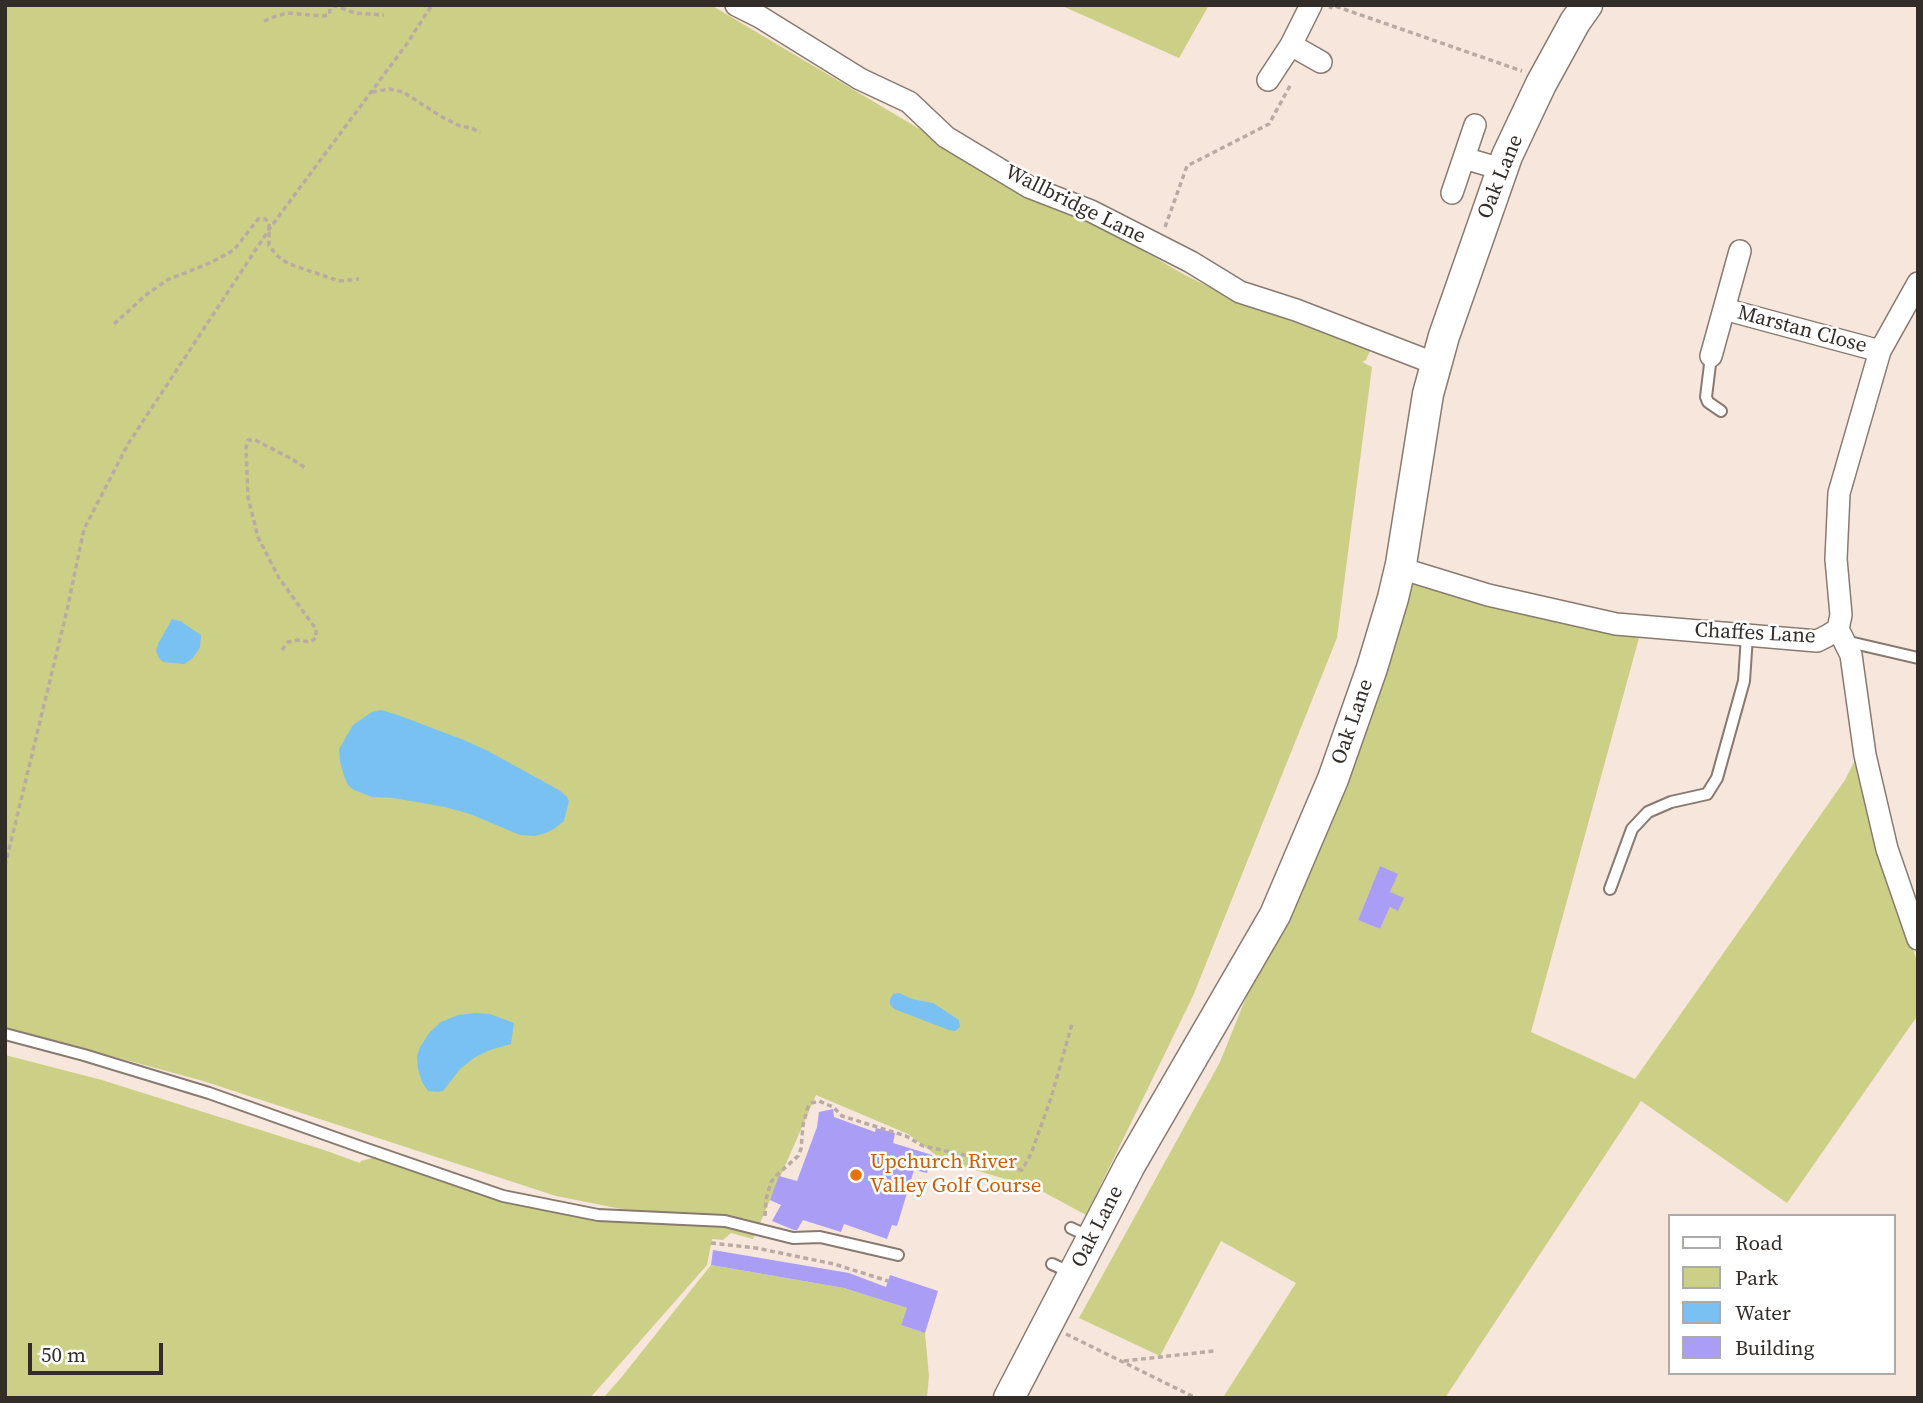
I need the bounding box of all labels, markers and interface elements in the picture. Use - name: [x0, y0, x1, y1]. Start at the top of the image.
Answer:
- street label: Oak Lane: [1473, 131, 1529, 223]
- street label: Wallbridge Lane: [1000, 160, 1150, 250]
- street label: Marstan Close: [1735, 301, 1869, 359]
- street label: Chaffes Lane: [1694, 618, 1816, 650]
- street label: Oak Lane: [1327, 676, 1379, 768]
- place label: Upchurch River Valley Golf Course: [870, 1150, 1041, 1200]
- marker: Upchurch River Valley Golf Course: [848, 1167, 864, 1183]
- street label: Oak Lane: [1067, 1182, 1129, 1272]
- legend: [1668, 1214, 1895, 1375]
- text: Road: [1735, 1228, 1783, 1257]
- text: Park: [1735, 1263, 1778, 1292]
- text: Water: [1735, 1298, 1791, 1327]
- scale bar: [32, 1330, 166, 1374]
- text: Building: [1735, 1333, 1814, 1362]
- text: 50 m: [41, 1340, 86, 1369]

